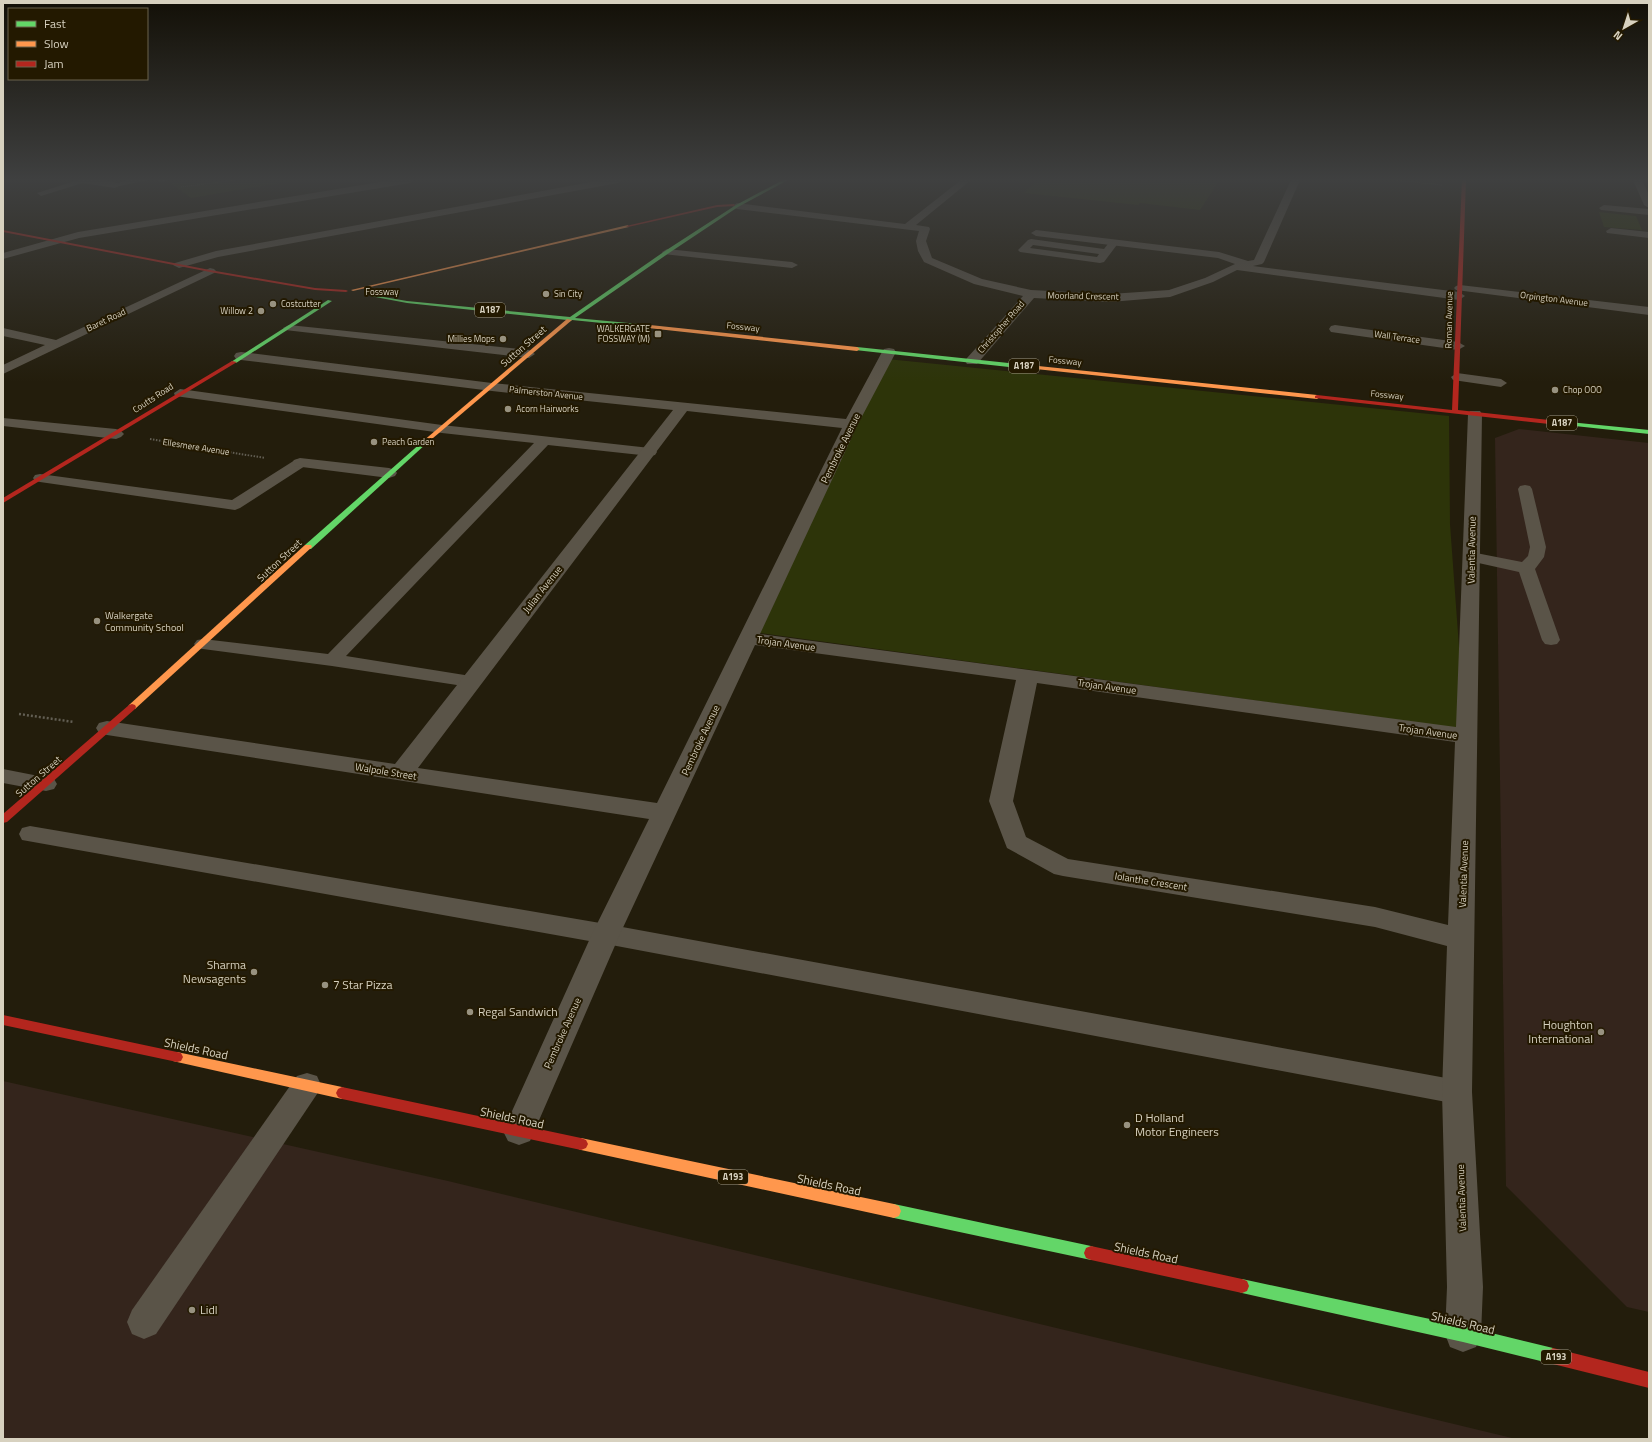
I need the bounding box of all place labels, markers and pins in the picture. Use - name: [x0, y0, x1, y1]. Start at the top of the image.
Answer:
- place label: Sin City: [554, 287, 583, 300]
- marker: Sin City: [541, 289, 551, 299]
- place label: Costcutter: [281, 297, 321, 310]
- marker: Costcutter: [268, 299, 278, 309]
- place label: Willow 2: [220, 304, 253, 317]
- marker: Willow 2: [256, 306, 266, 316]
- place label: WALKERGATE FOSSWAY (M): [597, 322, 650, 345]
- marker: WALKERGATE FOSSWAY (M): [653, 329, 663, 339]
- place label: Millies Mops: [447, 332, 495, 345]
- marker: Millies Mops: [498, 334, 508, 344]
- place label: Chop OOO: [1563, 383, 1602, 396]
- marker: Chop OOO: [1550, 385, 1560, 395]
- place label: Acorn Hairworks: [516, 402, 579, 415]
- marker: Acorn Hairworks: [503, 404, 513, 414]
- place label: Peach Garden: [382, 435, 434, 448]
- marker: Peach Garden: [369, 437, 379, 447]
- place label: Walkergate Community School: [105, 608, 184, 635]
- marker: Walkergate Community School: [92, 616, 102, 626]
- place label: Sharma Newsagents: [183, 955, 246, 988]
- marker: Sharma Newsagents: [249, 967, 259, 977]
- place label: 7 Star Pizza: [333, 975, 392, 994]
- marker: 7 Star Pizza: [320, 980, 330, 990]
- place label: Regal Sandwich: [478, 1002, 558, 1021]
- marker: Regal Sandwich: [465, 1007, 475, 1017]
- place label: Houghton International: [1528, 1015, 1593, 1048]
- marker: Houghton International: [1596, 1027, 1606, 1037]
- place label: D Holland Motor Engineers: [1135, 1108, 1219, 1141]
- marker: D Holland Motor Engineers: [1122, 1120, 1132, 1130]
- place label: Lidl: [200, 1300, 218, 1319]
- marker: Lidl: [187, 1305, 197, 1315]

